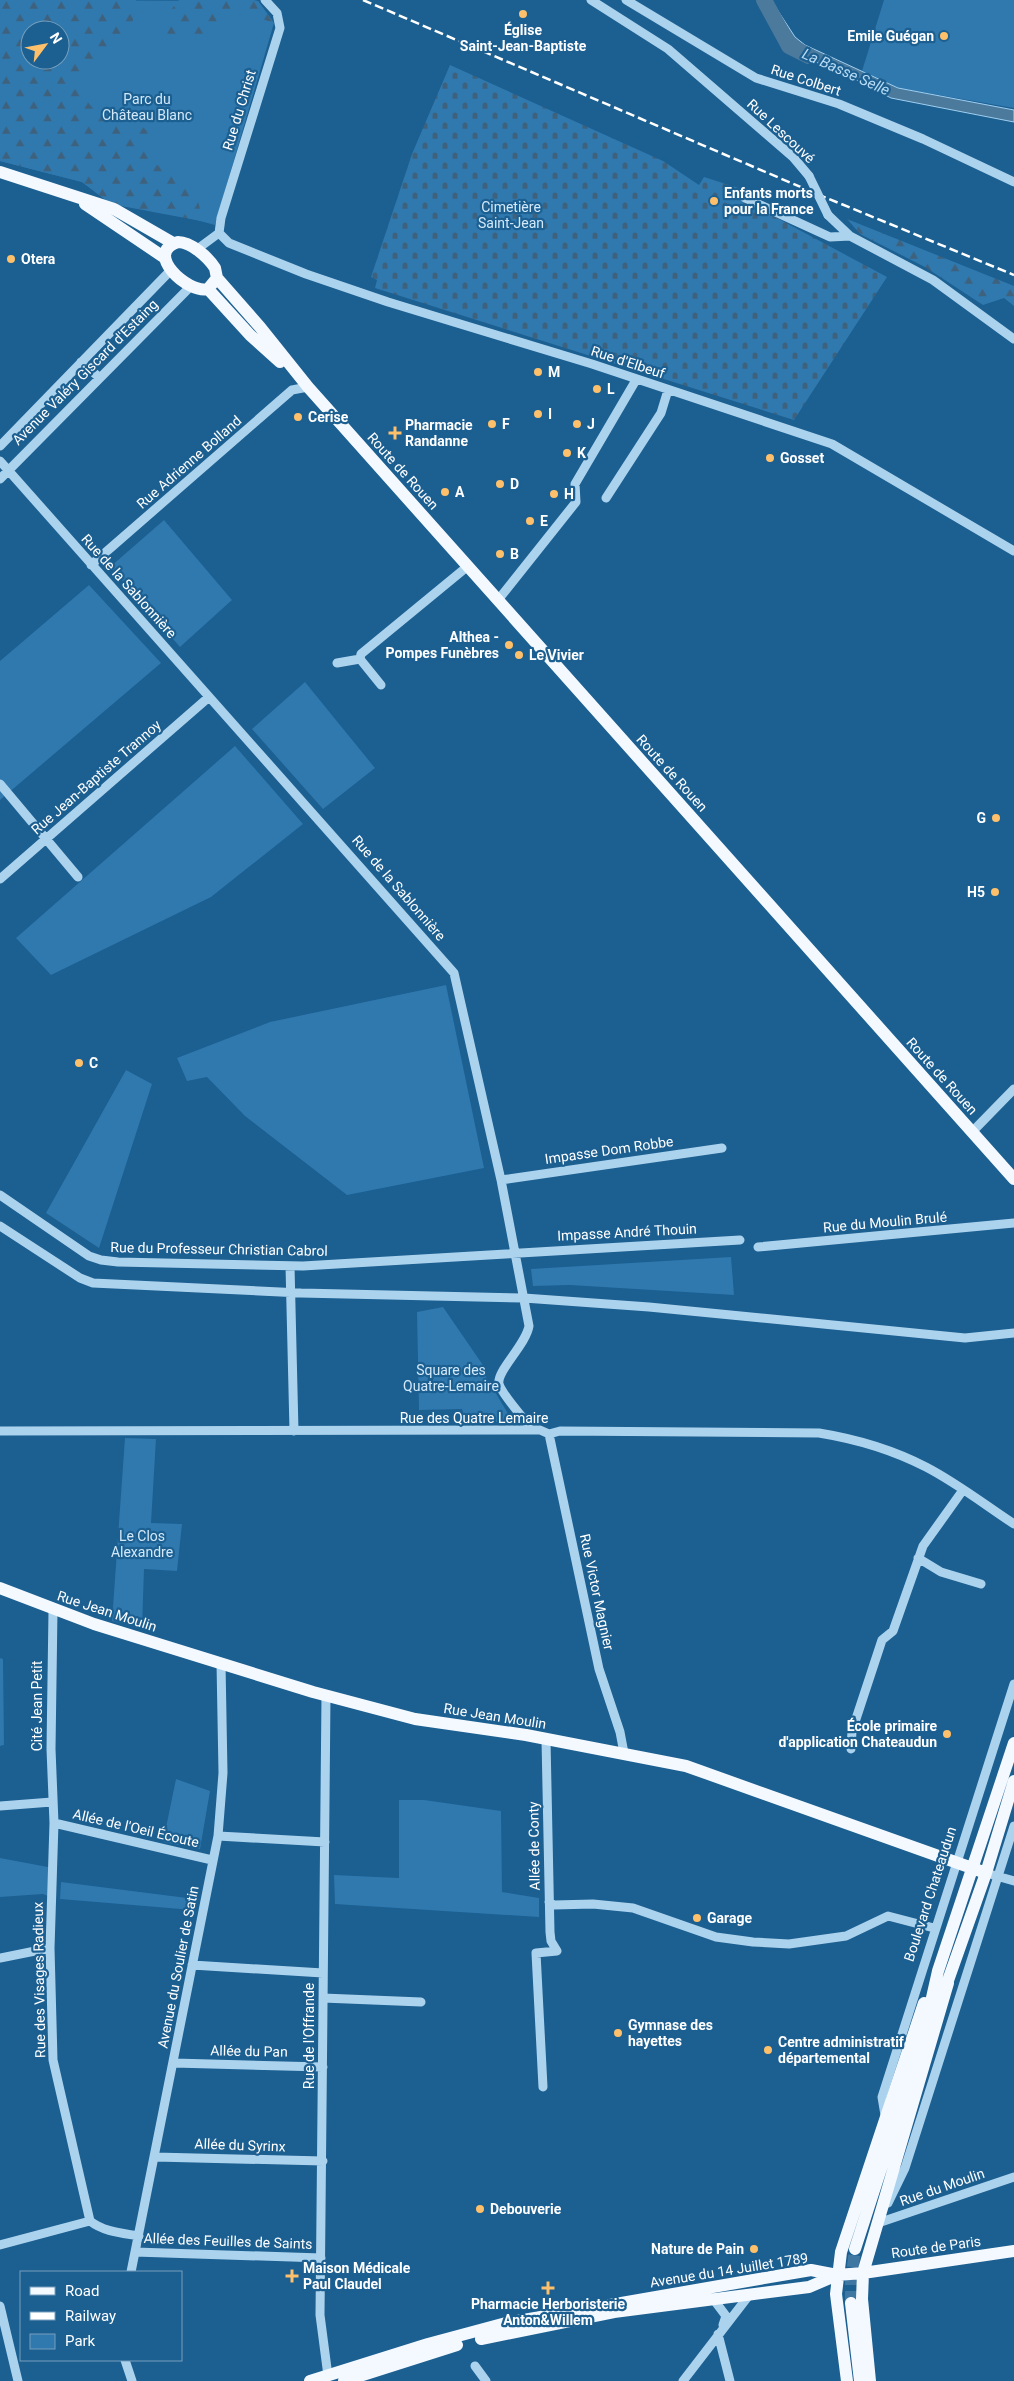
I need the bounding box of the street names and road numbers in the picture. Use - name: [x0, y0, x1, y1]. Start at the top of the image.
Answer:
- street label: Rue Colbert: [769, 61, 843, 99]
- street label: Rue du Christ: [219, 68, 259, 152]
- street label: Rue Lescouvé: [744, 96, 818, 166]
- street label: Avenue Valéry Giscard d'Estaing: [9, 296, 161, 448]
- street label: Rue d'Elbeuf: [589, 343, 667, 382]
- street label: Rue Adrienne Bolland: [134, 412, 244, 512]
- street label: Route de Rouen: [364, 429, 442, 513]
- street label: Rue de la Sablonnière: [78, 531, 180, 641]
- street label: Rue Jean-Baptiste Trannoy: [28, 716, 164, 838]
- street label: Route de Rouen: [633, 731, 711, 815]
- street label: Rue de la Sablonnière: [349, 832, 449, 944]
- street label: Route de Rouen: [903, 1034, 981, 1118]
- street label: Impasse Dom Robbe: [544, 1133, 674, 1167]
- street label: Rue du Moulin Brulé: [822, 1209, 948, 1235]
- street label: Impasse André Thouin: [557, 1220, 697, 1244]
- street label: Rue du Professeur Christian Cabrol: [110, 1239, 328, 1259]
- street label: Rue des Quatre Lemaire: [400, 1410, 548, 1426]
- street label: Rue Victor Magnier: [577, 1532, 617, 1652]
- street label: Rue Jean Moulin: [55, 1587, 159, 1635]
- street label: Cité Jean Petit: [29, 1660, 45, 1751]
- street label: Rue Jean Moulin: [443, 1700, 547, 1732]
- street label: Allée de Conty: [525, 1801, 543, 1891]
- street label: Allée de l'Oeil Écoute: [71, 1805, 201, 1850]
- street label: Boulevard Chateaudun: [901, 1825, 959, 1963]
- street label: Avenue du Soulier de Satin: [154, 1884, 202, 2050]
- street label: Rue des Visages Radieux: [30, 1902, 48, 2058]
- street label: Rue de l'Offrande: [301, 1983, 317, 2089]
- street label: Allée du Pan: [210, 2042, 288, 2060]
- street label: Allée du Syrinx: [194, 2135, 286, 2155]
- street label: Rue du Moulin: [897, 2165, 987, 2209]
- street label: Allée des Feuilles de Saints: [143, 2230, 313, 2252]
- street label: Route de Paris: [890, 2233, 982, 2261]
- street label: Avenue du 14 Juillet 1789: [649, 2250, 809, 2290]

